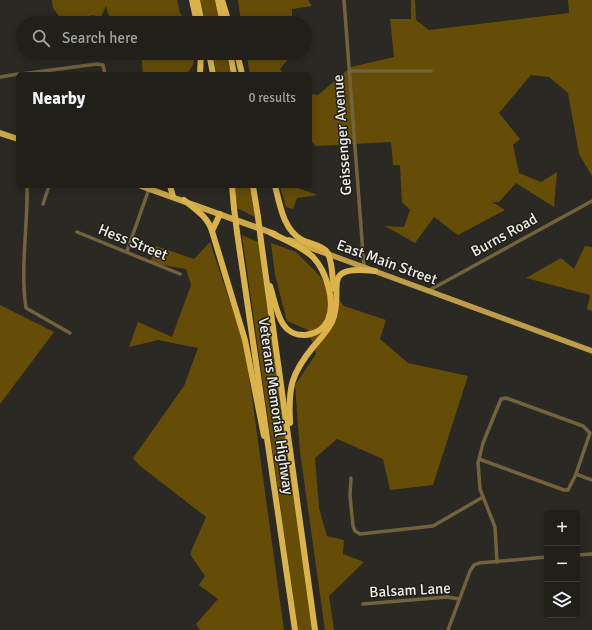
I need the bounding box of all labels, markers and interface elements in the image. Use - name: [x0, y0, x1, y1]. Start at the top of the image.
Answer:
- search box: [16, 16, 312, 60]
- icon: search: [30, 27, 52, 49]
- text: Search here: [62, 29, 138, 47]
- street label: Geissenger Avenue: [329, 74, 355, 196]
- text: Nearby: [32, 88, 85, 109]
- text: 0 results: [248, 90, 296, 106]
- street label: Burns Road: [468, 209, 540, 261]
- street label: Hess Street: [96, 220, 170, 264]
- street label: East Main Street: [334, 236, 440, 288]
- street label: Veterans Memorial Highway: [255, 316, 297, 496]
- map controls: [544, 510, 580, 618]
- button: +: [544, 510, 580, 546]
- button: −: [544, 546, 580, 582]
- street label: Balsam Lane: [369, 579, 451, 601]
- button: layers: [544, 582, 580, 618]

